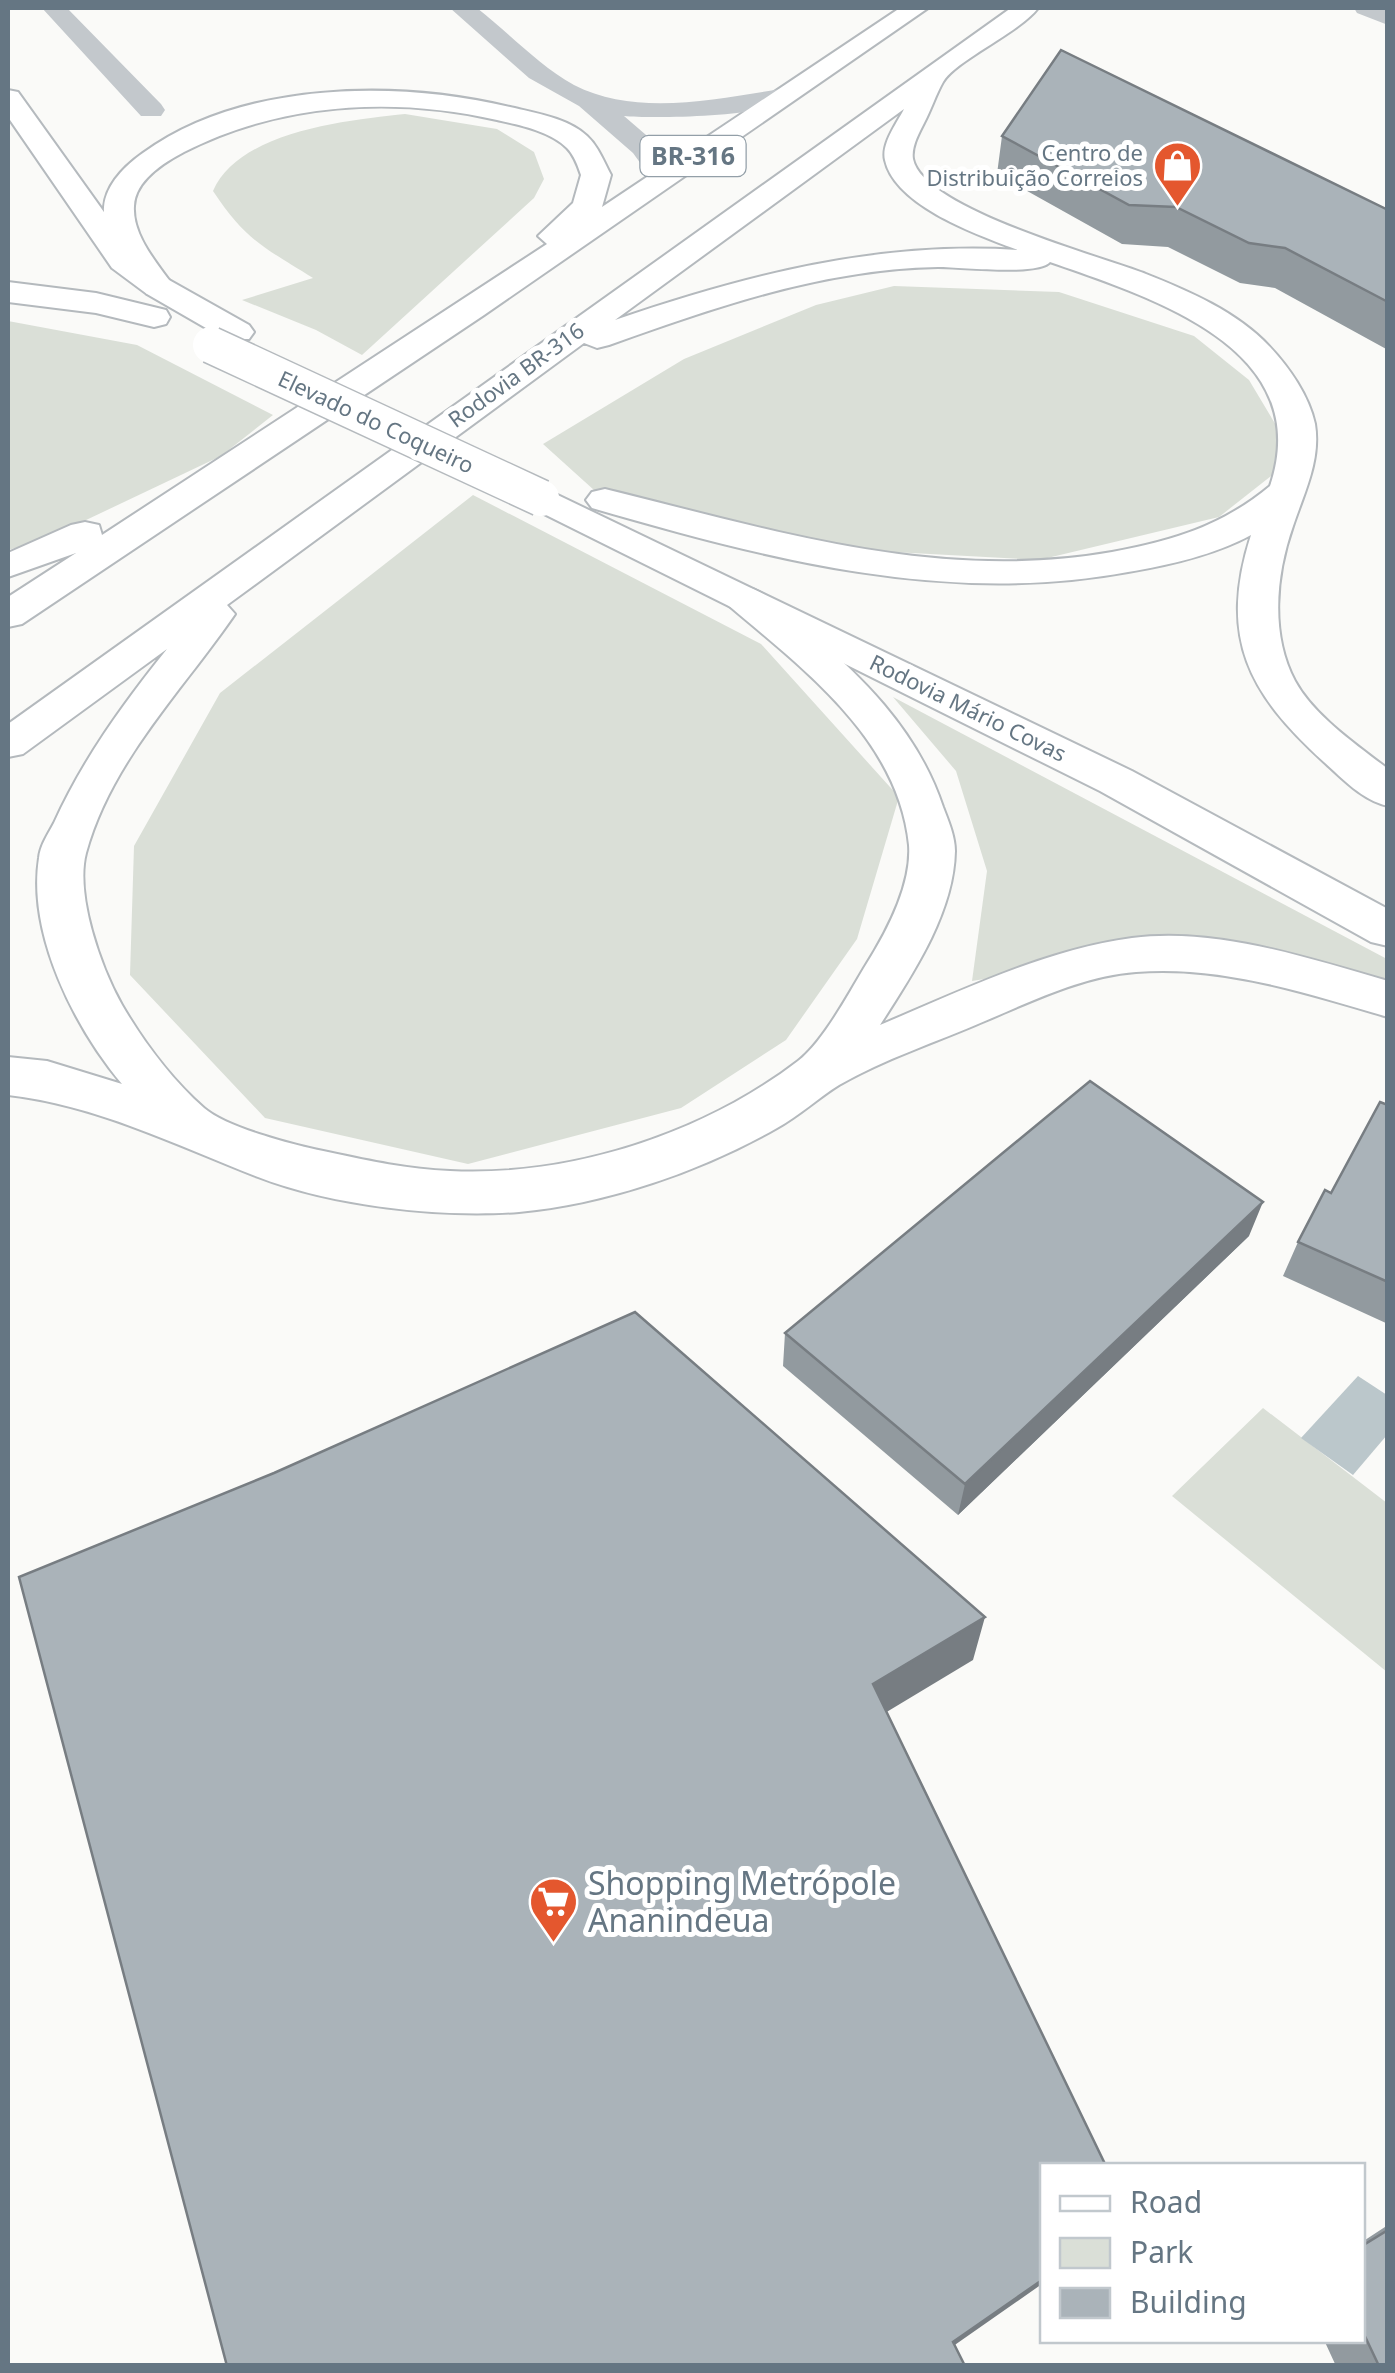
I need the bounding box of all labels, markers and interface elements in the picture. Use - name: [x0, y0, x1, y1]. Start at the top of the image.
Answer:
- road number: BR-316: [640, 136, 746, 176]
- place label: Centro de Distribuição Correios: [926, 137, 1143, 192]
- shop icon: Centro de Distribuição Correios: [1152, 140, 1204, 208]
- street label: Rodovia BR-316: [441, 315, 589, 434]
- street label: Elevado do Coqueiro: [274, 363, 479, 480]
- street label: Rodovia Mário Covas: [865, 646, 1072, 768]
- place label: Shopping Metrópole Ananindeua: [588, 1861, 896, 1941]
- supermarket icon: Shopping Metrópole Ananindeua: [527, 1876, 579, 1944]
- legend: [1040, 2163, 1365, 2343]
- text: Road: [1130, 2181, 1202, 2222]
- text: Park: [1130, 2231, 1193, 2272]
- text: Building: [1130, 2281, 1247, 2322]

